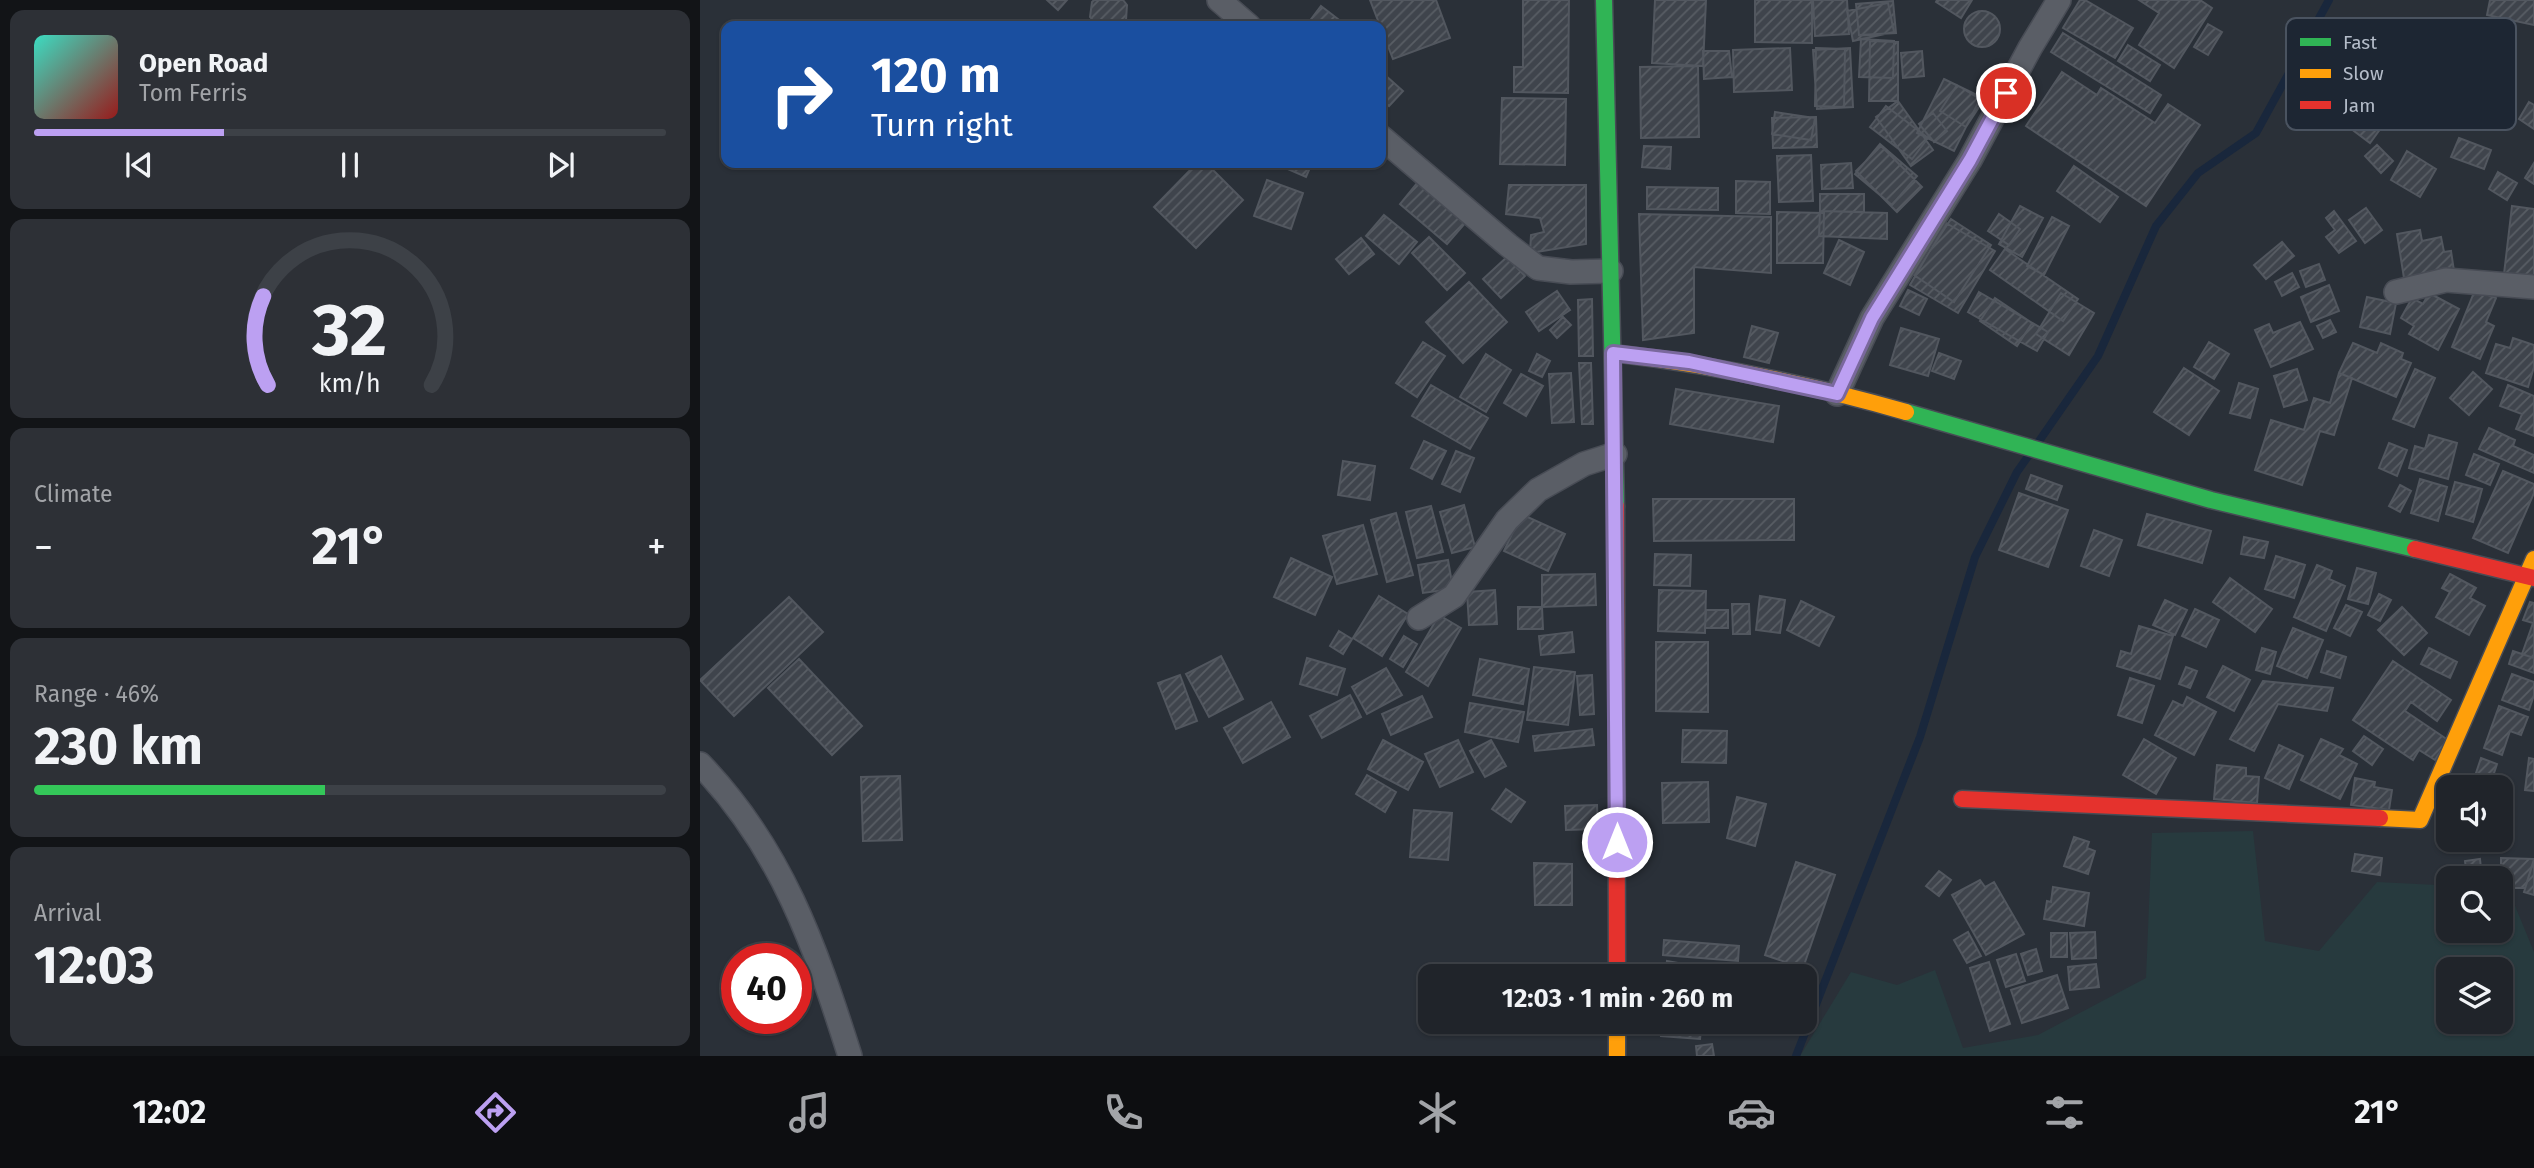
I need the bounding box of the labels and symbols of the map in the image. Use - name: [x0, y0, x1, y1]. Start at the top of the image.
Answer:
- legend: [2286, 18, 2516, 130]
- text: Fast: [2343, 31, 2377, 54]
- text: Slow: [2343, 62, 2384, 85]
- pin: [1976, 63, 2036, 123]
- text: Jam: [2343, 94, 2375, 117]
- position arrow: [1580, 805, 1654, 879]
- speed limit sign: 40: [721, 943, 812, 1034]

